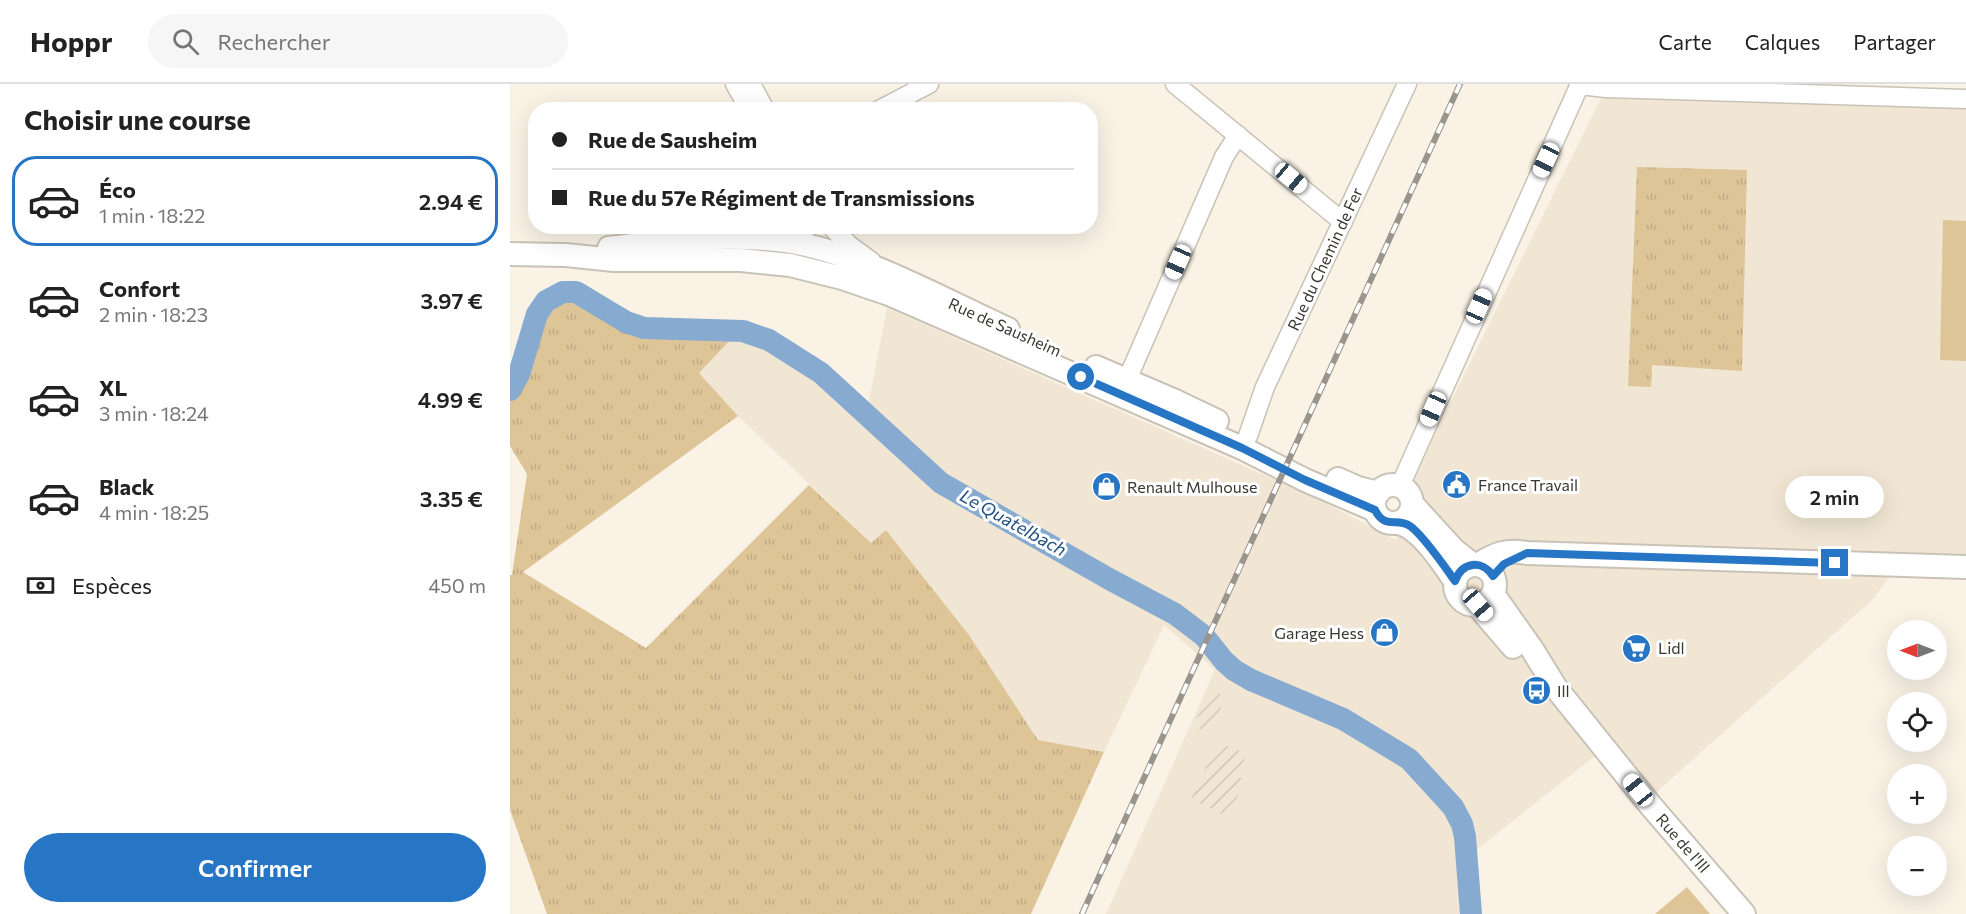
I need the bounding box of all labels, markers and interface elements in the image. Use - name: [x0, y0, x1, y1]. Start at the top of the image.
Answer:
- search box: [148, 14, 568, 68]
- text: Hoppr: [30, 24, 112, 58]
- icon: search: [169, 25, 202, 58]
- text: Rechercher: [217, 28, 330, 55]
- text: Carte: [1659, 29, 1712, 54]
- text: Calques: [1745, 29, 1820, 54]
- text: Partager: [1853, 29, 1936, 54]
- text: Choisir une course: [24, 103, 251, 136]
- text: Rue de Sausheim: [588, 126, 757, 153]
- car: [1530, 140, 1562, 180]
- car: [1271, 160, 1311, 196]
- icon: car: [27, 174, 81, 228]
- text: Éco: [99, 176, 136, 203]
- text: Rue du 57e Régiment de Transmissions: [588, 184, 975, 211]
- street label: Rue du Chemin de Fer: [1283, 184, 1366, 333]
- text: 2.94 €: [419, 188, 483, 215]
- text: 1 min · 18:22: [99, 203, 205, 227]
- car: [1162, 242, 1194, 282]
- icon: car: [27, 273, 81, 327]
- text: Confort: [99, 275, 180, 302]
- car: [1463, 286, 1495, 326]
- text: 3.97 €: [420, 287, 483, 314]
- street label: Rue de Sausheim: [946, 293, 1065, 360]
- text: 2 min · 18:23: [99, 302, 208, 326]
- route start: [1067, 363, 1094, 390]
- icon: car: [27, 372, 81, 426]
- text: XL: [99, 374, 127, 401]
- text: 4.99 €: [418, 386, 483, 413]
- car: [1417, 389, 1449, 429]
- text: 3 min · 18:24: [99, 401, 209, 425]
- public building icon: France Travail: [1441, 469, 1473, 501]
- icon: car: [27, 471, 81, 525]
- shop icon: Renault Mulhouse: [1090, 471, 1122, 503]
- text: Black: [99, 473, 154, 500]
- place label: France Travail: [1478, 475, 1578, 494]
- callout: 2 min: [1786, 476, 1884, 518]
- place label: Renault Mulhouse: [1127, 477, 1257, 496]
- water label: Le Quatelbach: [957, 484, 1070, 560]
- text: 3.35 €: [420, 485, 483, 512]
- text: 2 min: [1810, 485, 1859, 509]
- text: 4 min · 18:25: [99, 500, 209, 524]
- route end: [1821, 549, 1848, 576]
- icon: cash: [24, 569, 57, 602]
- text: Espèces: [72, 572, 152, 599]
- text: 450 m: [428, 573, 486, 597]
- car: [1459, 586, 1497, 624]
- shop icon: Garage Hess: [1369, 617, 1401, 649]
- north arrow: [1887, 620, 1947, 680]
- map controls: [1887, 620, 1947, 896]
- place label: Garage Hess: [1274, 623, 1364, 642]
- supermarket icon: Lidl: [1621, 632, 1653, 664]
- place label: Lidl: [1658, 638, 1685, 657]
- bus stop icon: Ill: [1520, 675, 1552, 707]
- place label: Ill: [1557, 681, 1570, 700]
- button: locate: [1887, 692, 1947, 752]
- button: +: [1887, 764, 1947, 824]
- car: [1620, 770, 1656, 810]
- street label: Rue de l'Ill: [1653, 809, 1714, 876]
- button: Confirmer: [24, 833, 486, 902]
- button: −: [1887, 836, 1947, 896]

